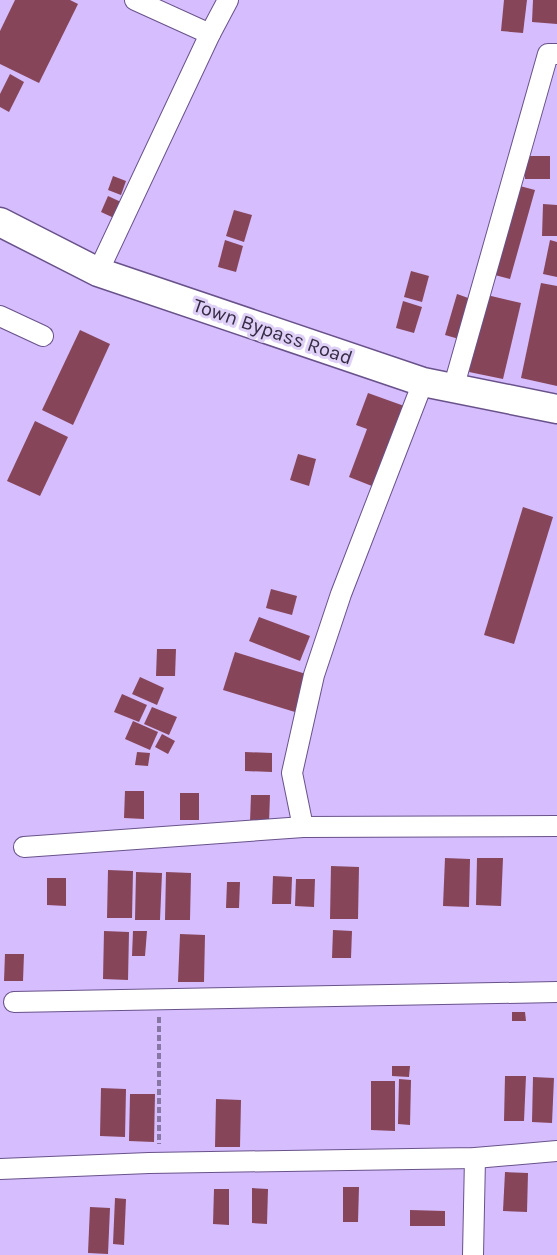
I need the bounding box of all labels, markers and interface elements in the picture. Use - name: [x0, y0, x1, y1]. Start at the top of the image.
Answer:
- street label: Town Bypass Road: [190, 293, 355, 370]

